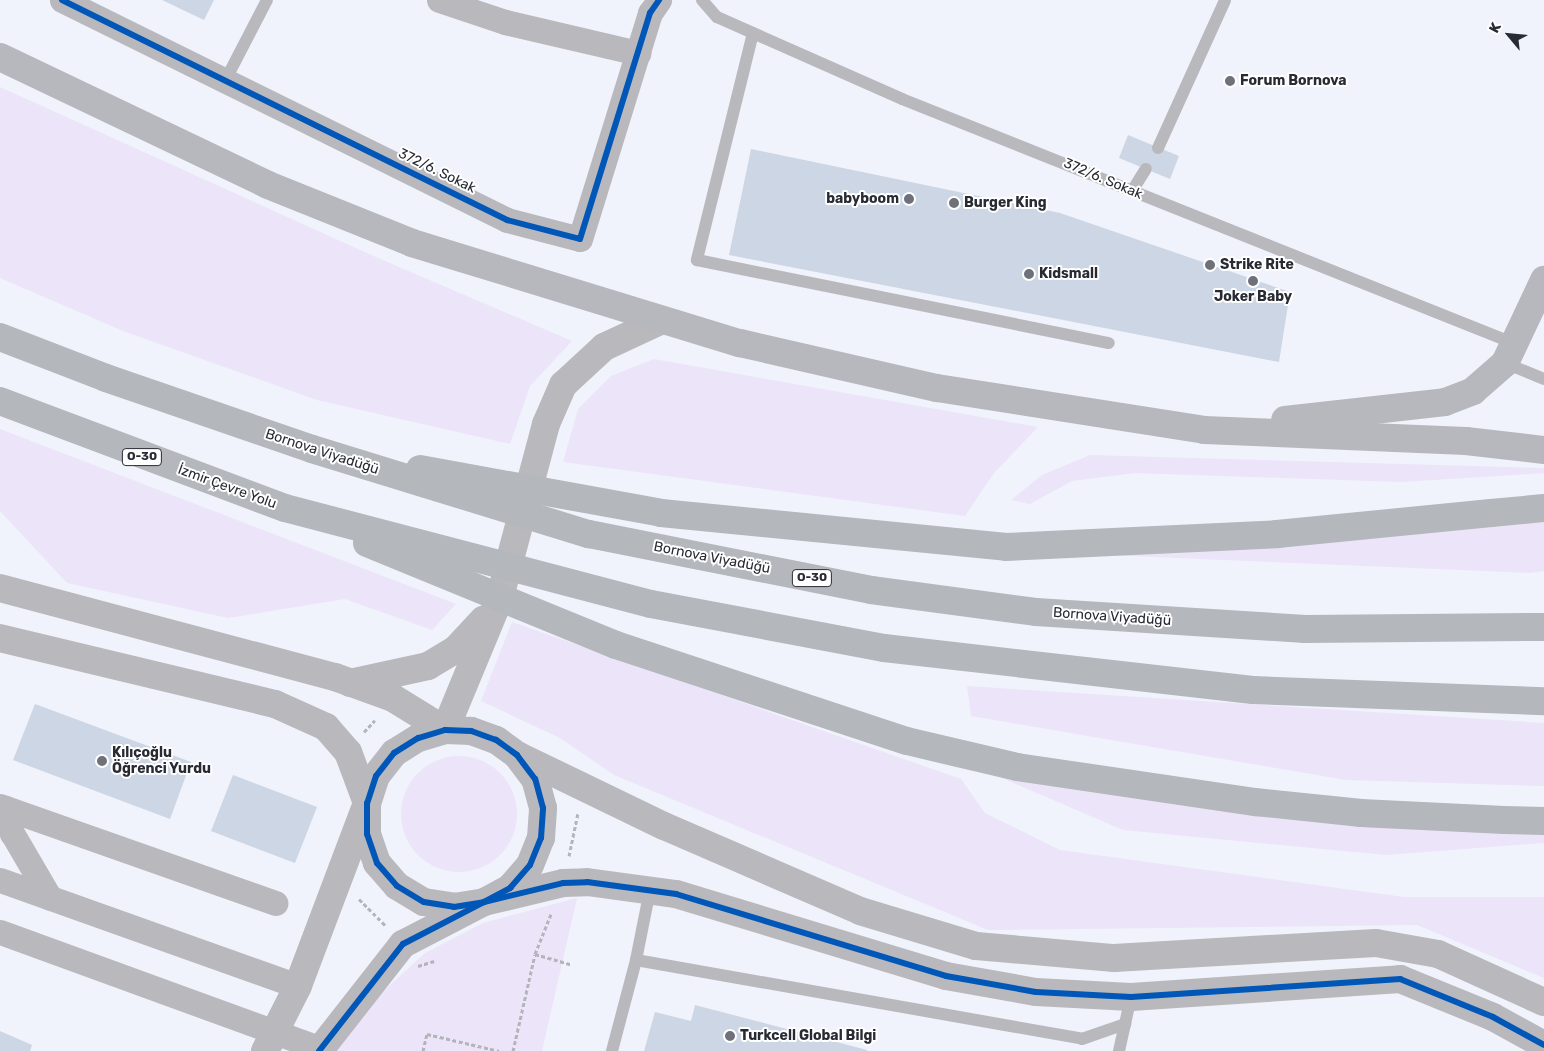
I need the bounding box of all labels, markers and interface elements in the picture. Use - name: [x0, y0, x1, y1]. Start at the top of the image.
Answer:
- north arrow: [1484, 10, 1534, 60]
- text: K: [1486, 20, 1505, 36]
- place label: Forum Bornova: [1240, 73, 1347, 89]
- marker: Forum Bornova: [1224, 75, 1236, 87]
- street label: 372/6. Sokak: [396, 145, 478, 197]
- street label: 372/6. Sokak: [1061, 155, 1145, 203]
- place label: babyboom: [826, 191, 899, 207]
- marker: babyboom: [903, 193, 915, 205]
- place label: Burger King: [964, 195, 1047, 211]
- marker: Burger King: [948, 197, 960, 209]
- place label: Strike Rite: [1220, 257, 1294, 273]
- marker: Strike Rite: [1204, 259, 1216, 271]
- place label: Kidsmall: [1039, 266, 1098, 282]
- marker: Kidsmall: [1023, 268, 1035, 280]
- marker: Joker Baby: [1247, 275, 1259, 287]
- place label: Joker Baby: [1214, 289, 1292, 305]
- street label: Bornova Viyadüğü: [263, 426, 381, 478]
- road number: O-30: [121, 448, 163, 467]
- street label: İzmir Çevre Yolu: [175, 461, 279, 513]
- street label: Bornova Viyadüğü: [652, 538, 772, 578]
- road number: O-30: [791, 568, 833, 588]
- street label: Bornova Viyadüğü: [1052, 604, 1172, 630]
- place label: Kılıçoğlu Öğrenci Yurdu: [112, 745, 211, 778]
- marker: Kılıçoğlu Öğrenci Yurdu: [96, 755, 108, 767]
- place label: Turkcell Global Bilgi: [740, 1028, 876, 1044]
- marker: Turkcell Global Bilgi: [724, 1030, 736, 1042]

